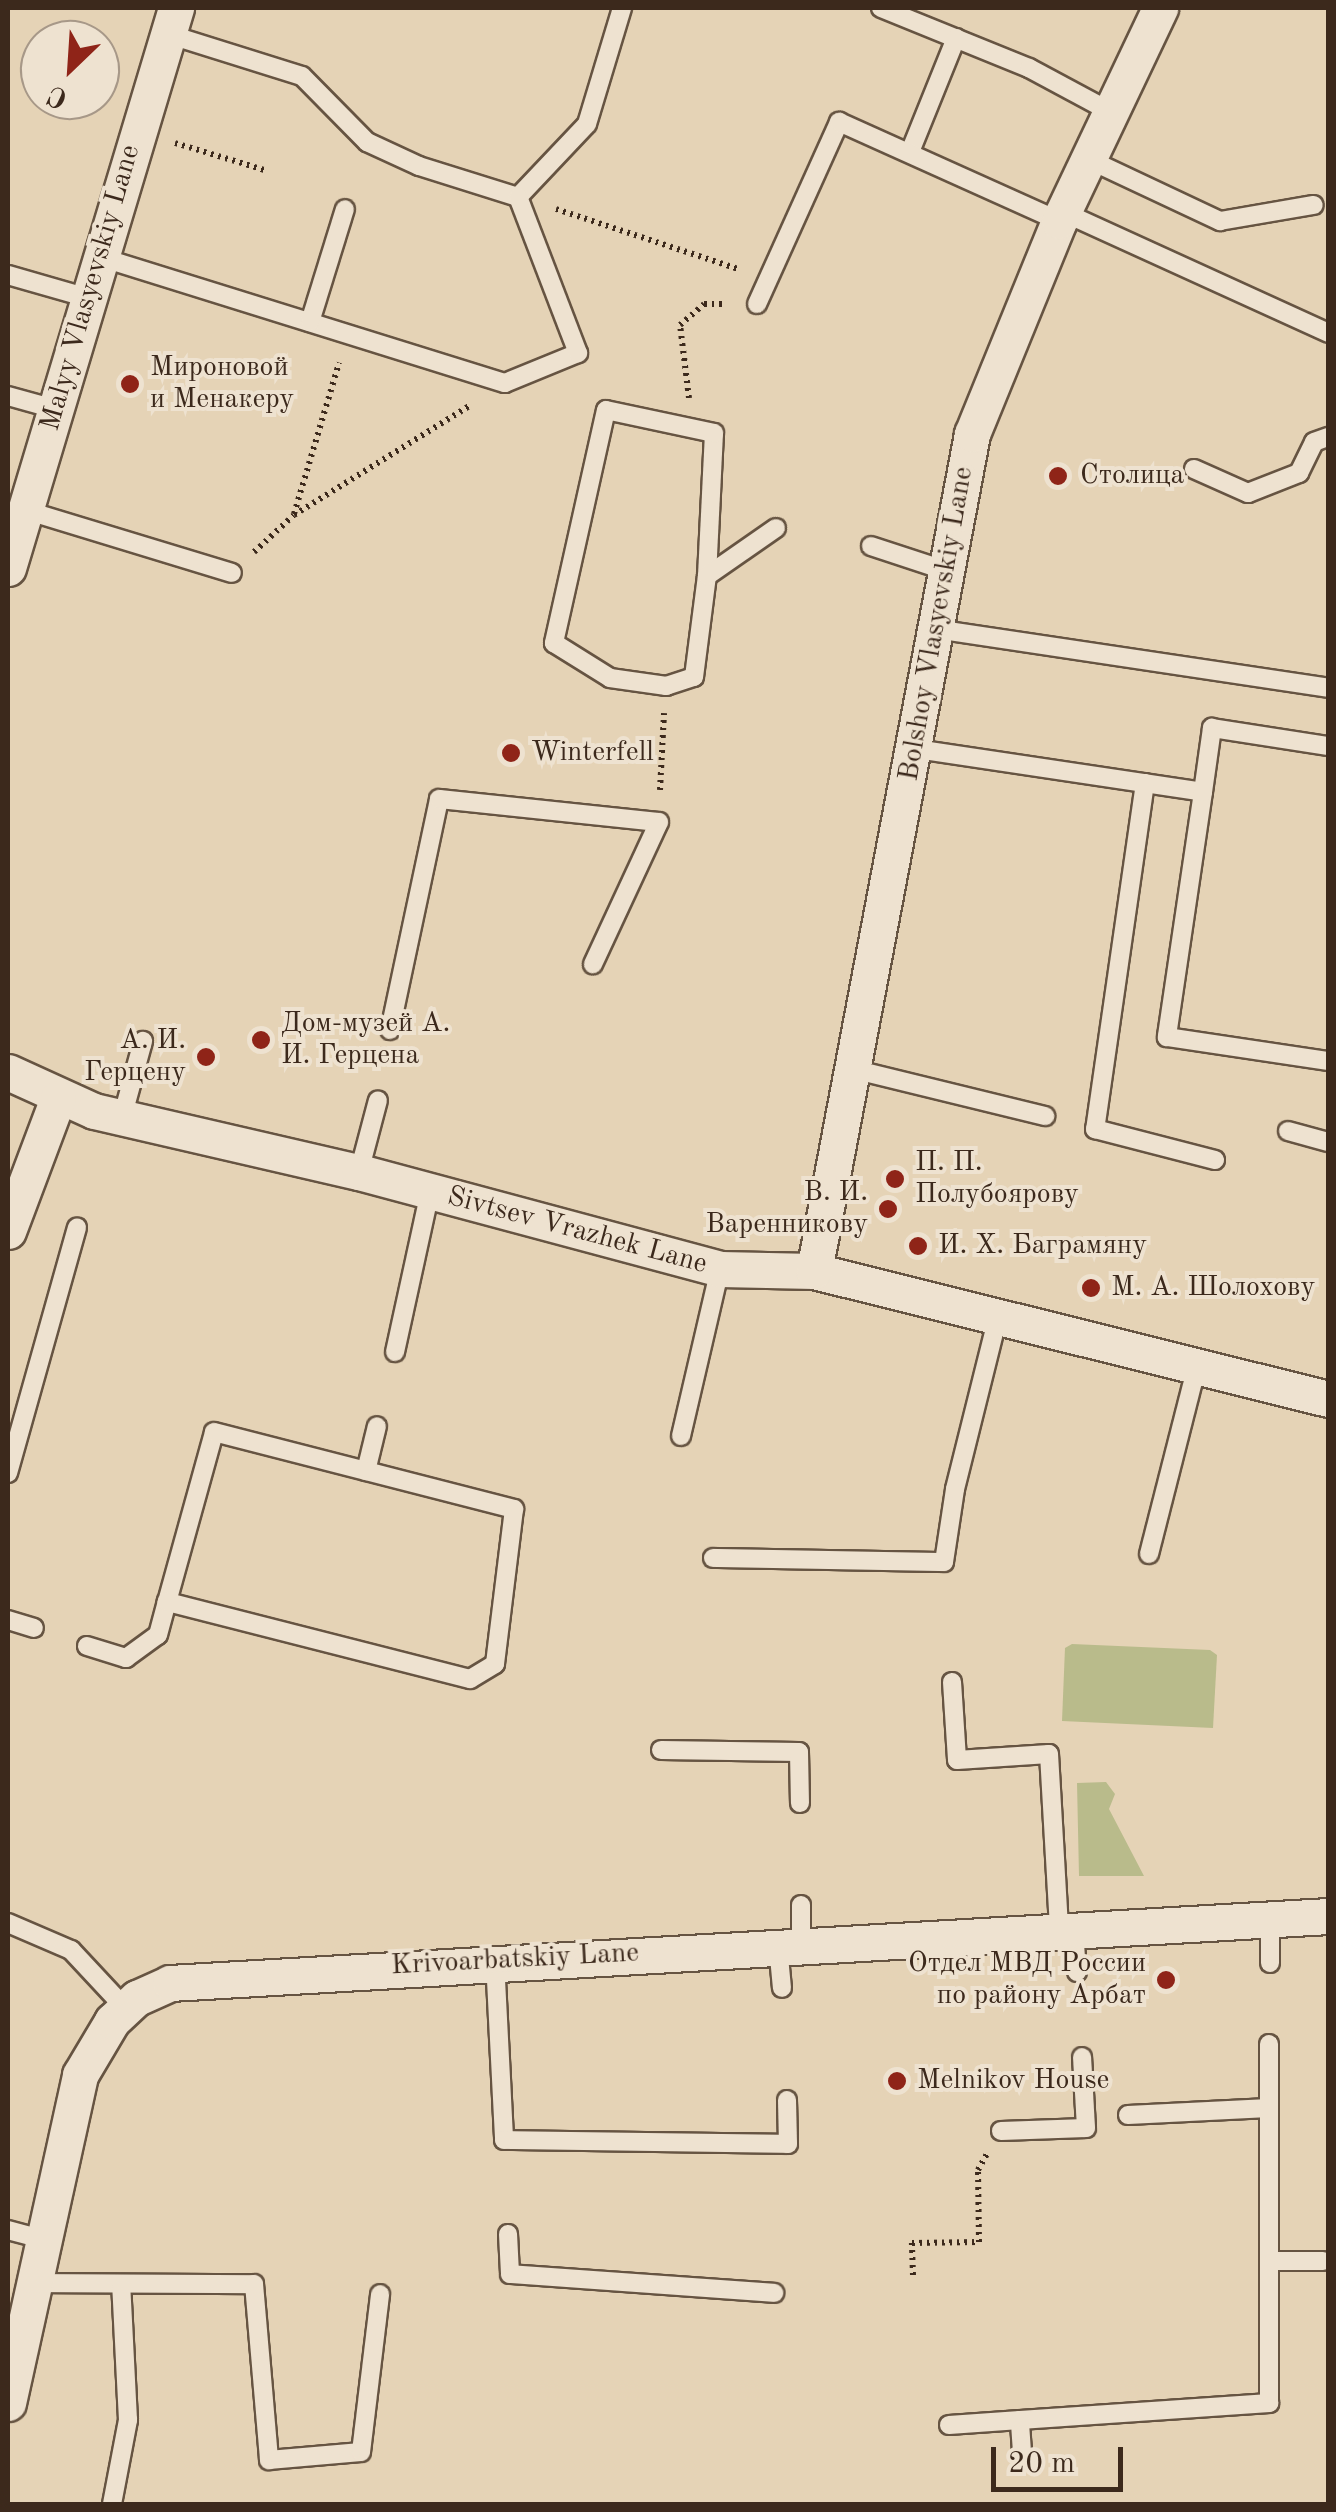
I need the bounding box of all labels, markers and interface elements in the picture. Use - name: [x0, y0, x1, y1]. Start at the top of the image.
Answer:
- north arrow: [20, 20, 120, 120]
- text: С: [44, 79, 72, 112]
- street label: Malyy Vlasyevskiy Lane: [34, 141, 148, 435]
- place label: Мироновой и Менакеру: [150, 351, 294, 417]
- marker: Мироновой и Менакеру: [119, 373, 141, 395]
- place label: Столица: [1080, 459, 1184, 493]
- marker: Столица: [1045, 463, 1071, 489]
- street label: Bolshoy Vlasyevskiy Lane: [893, 464, 981, 784]
- place label: Winterfell: [531, 736, 654, 770]
- marker: Winterfell: [500, 742, 522, 764]
- place label: Дом-музей А. И. Герцена: [281, 1007, 450, 1073]
- place label: А. И. Герцену: [84, 1024, 186, 1090]
- marker: Дом-музей А. И. Герцена: [250, 1029, 272, 1051]
- marker: А. И. Герцену: [195, 1046, 217, 1068]
- place label: П. П. Полубоярову: [915, 1146, 1079, 1212]
- marker: П. П. Полубоярову: [884, 1168, 906, 1190]
- place label: В. И. Варенникову: [705, 1176, 868, 1242]
- street label: Sivtsev Vrazhek Lane: [443, 1180, 711, 1282]
- marker: В. И. Варенникову: [877, 1198, 899, 1220]
- place label: И. Х. Баграмяну: [938, 1229, 1147, 1263]
- marker: И. Х. Баграмяну: [907, 1235, 929, 1257]
- place label: М. А. Шолохову: [1111, 1271, 1315, 1305]
- marker: М. А. Шолохову: [1080, 1277, 1102, 1299]
- street label: Krivoarbatskiy Lane: [390, 1937, 640, 1983]
- place label: Отдел МВД России по району Арбат: [908, 1947, 1146, 2013]
- marker: Отдел МВД России по району Арбат: [1155, 1969, 1177, 1991]
- place label: Melnikov House: [917, 2064, 1109, 2098]
- marker: Melnikov House: [886, 2070, 908, 2092]
- scale bar: [996, 2427, 1128, 2489]
- text: 20 m: [1008, 2449, 1075, 2479]

